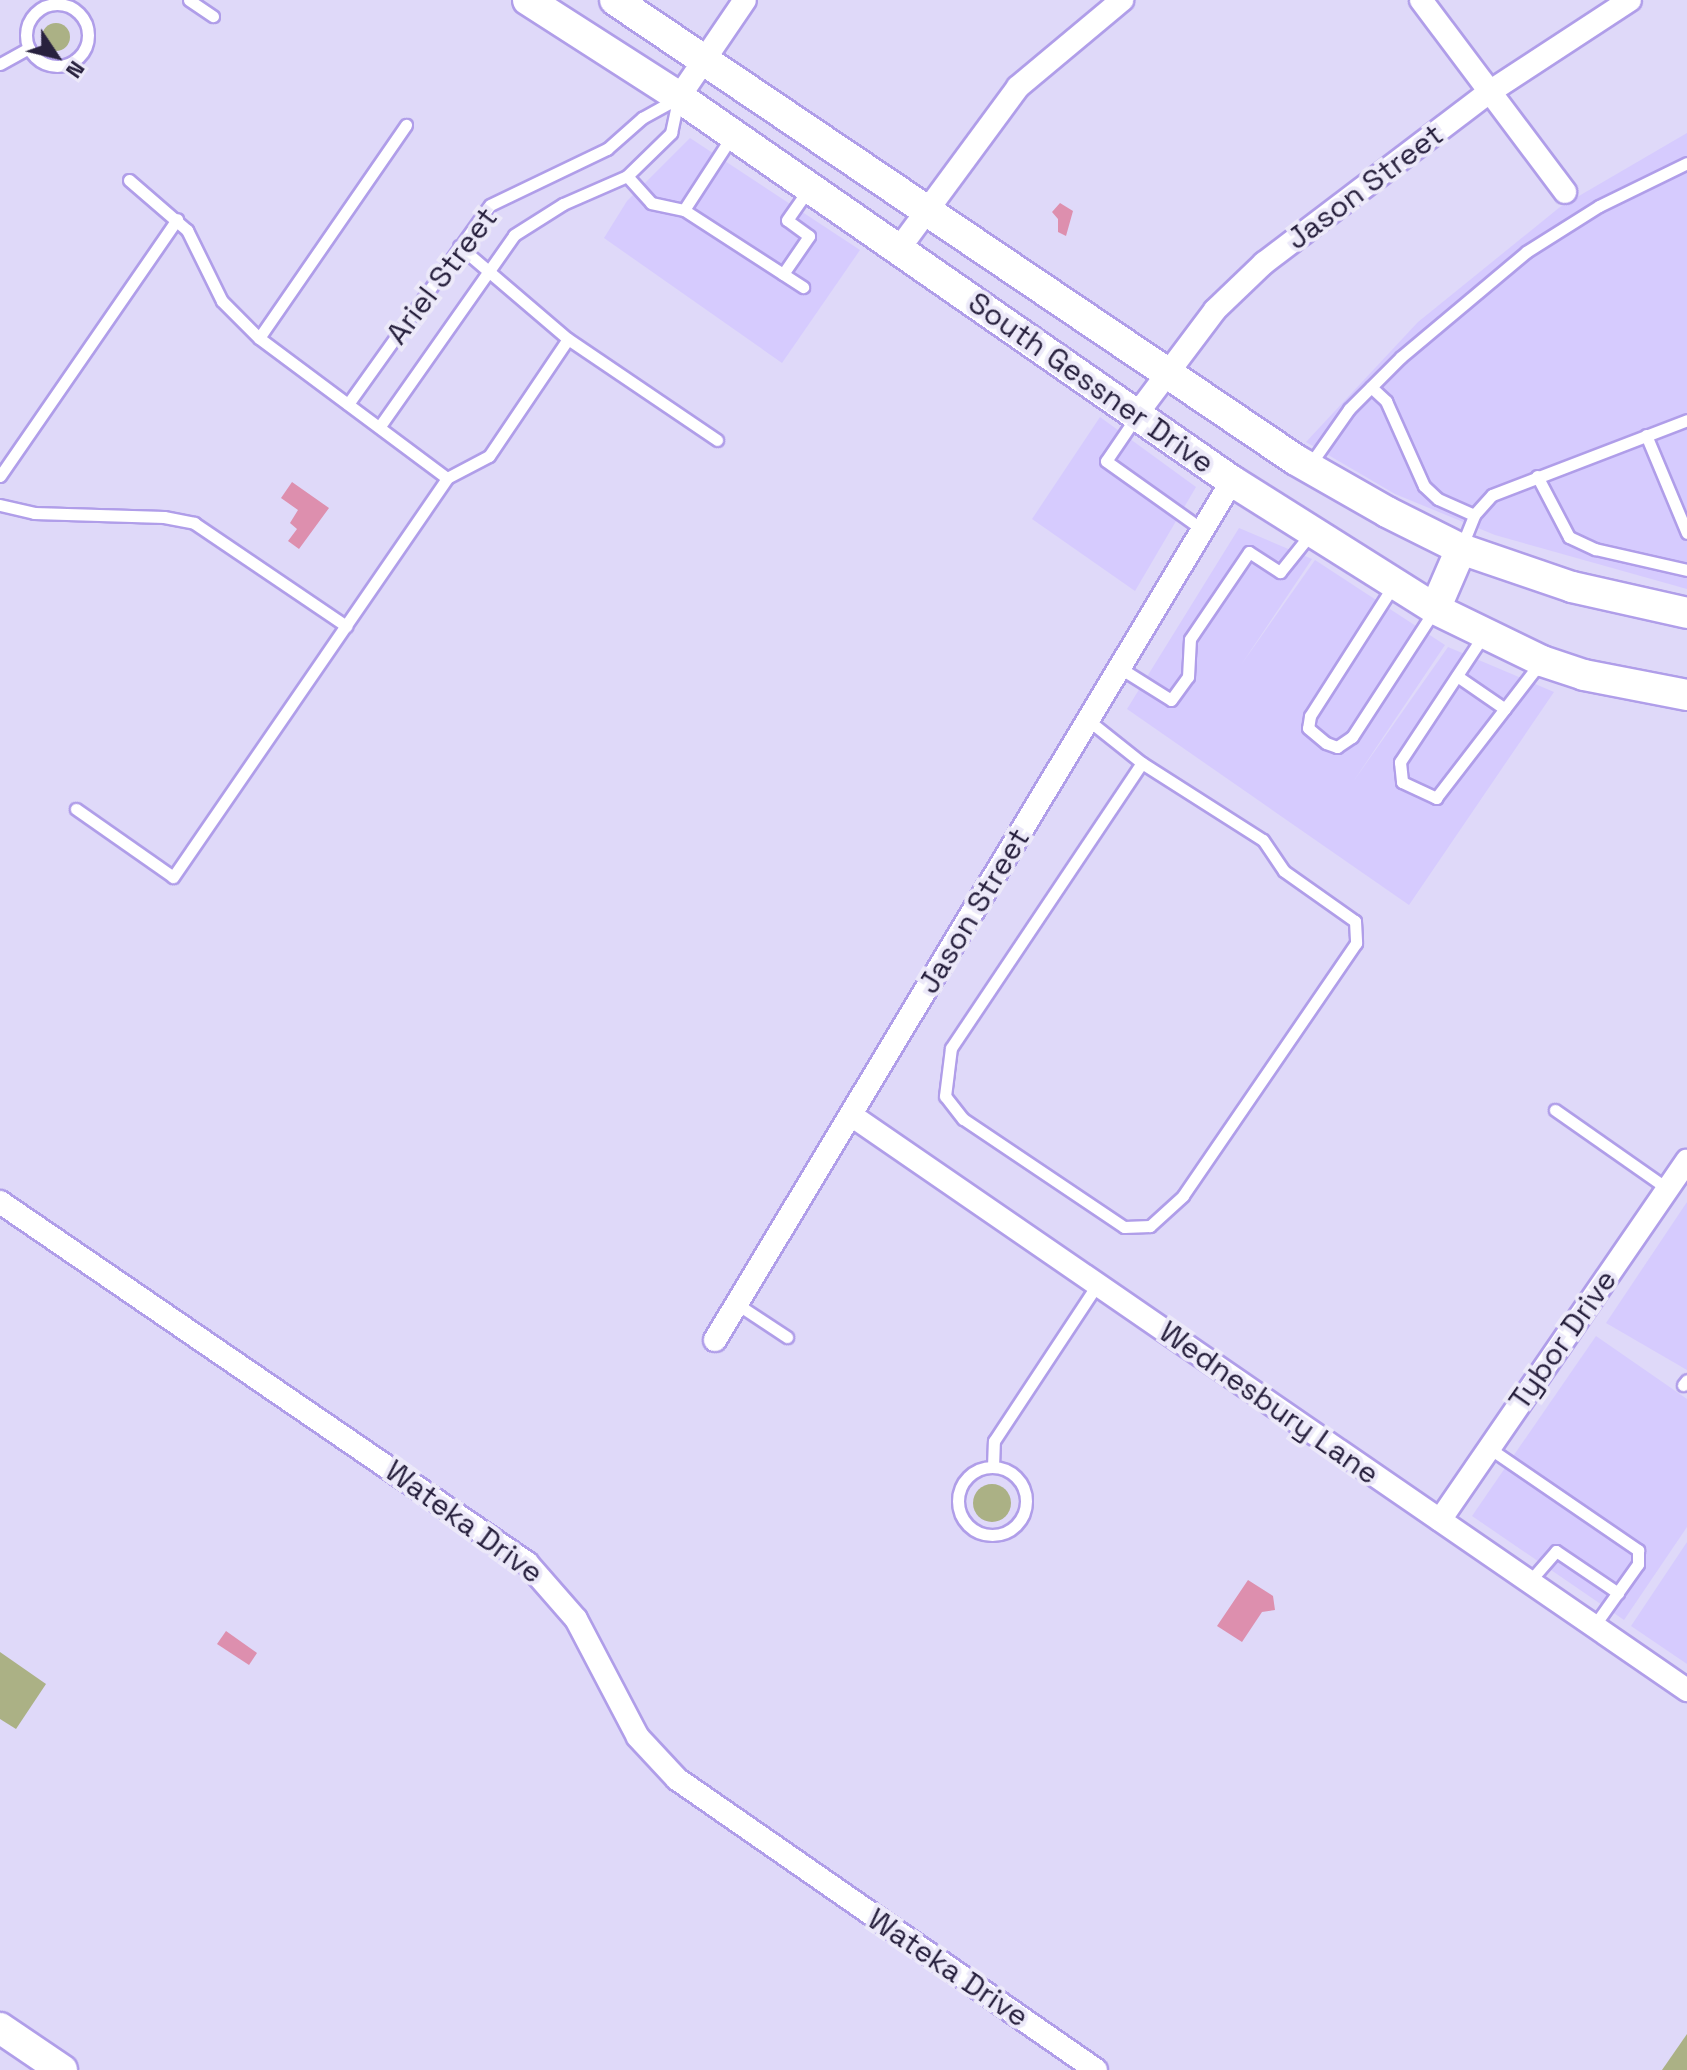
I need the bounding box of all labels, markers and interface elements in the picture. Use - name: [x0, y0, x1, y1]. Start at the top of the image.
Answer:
- north arrow: [16, 16, 96, 96]
- text: N: [60, 56, 91, 84]
- street label: Jason Street: [1280, 117, 1450, 257]
- street label: Ariel Street: [379, 200, 505, 352]
- street label: South Gessner Drive: [961, 285, 1221, 481]
- street label: Jason Street: [911, 822, 1037, 1000]
- street label: Tybor Drive: [1502, 1263, 1624, 1417]
- street label: Wednesbury Lane: [1152, 1314, 1386, 1492]
- street label: Wateka Drive: [378, 1453, 550, 1591]
- street label: Wateka Drive: [861, 1901, 1035, 2035]

